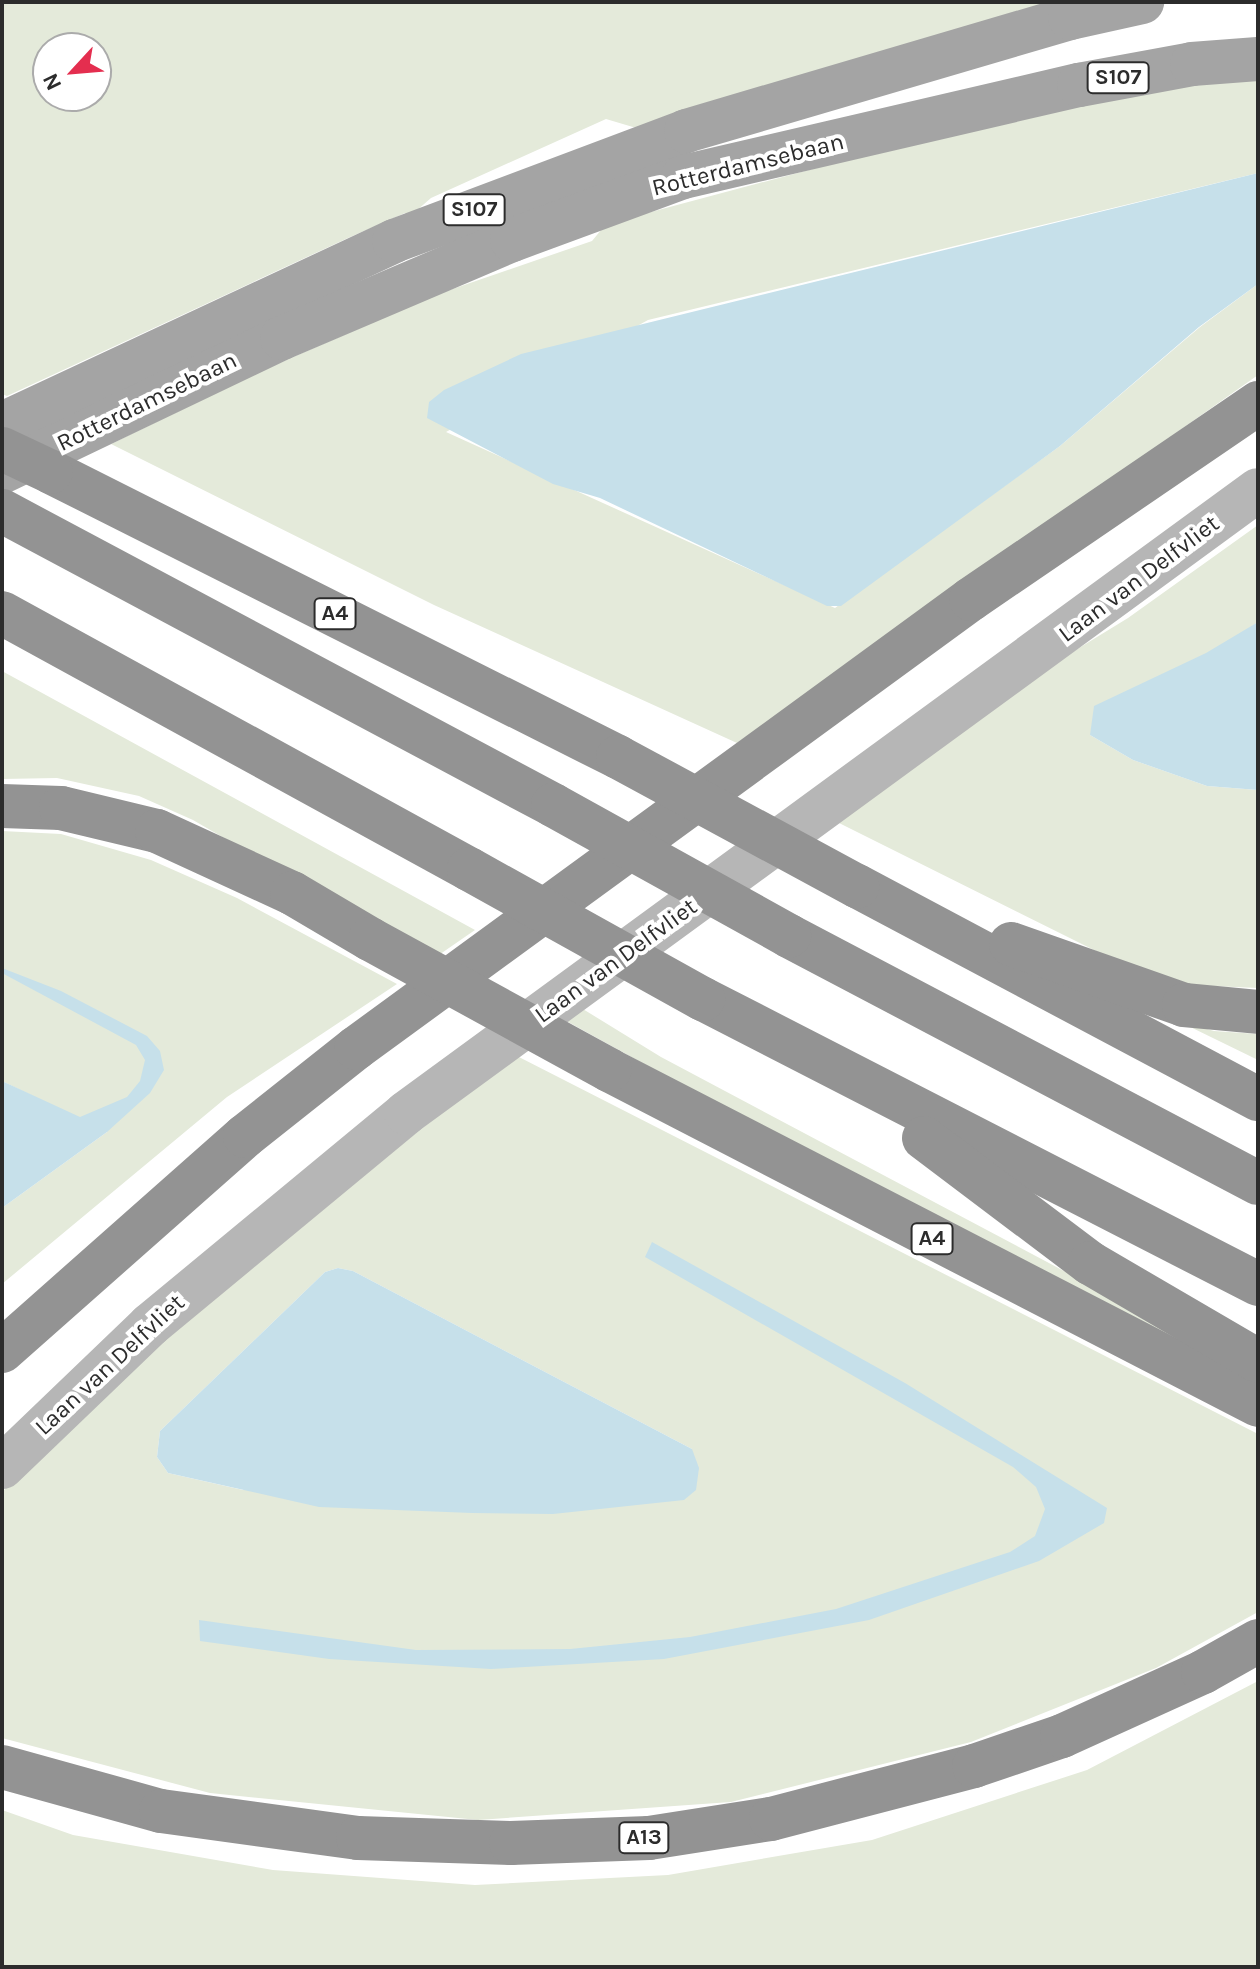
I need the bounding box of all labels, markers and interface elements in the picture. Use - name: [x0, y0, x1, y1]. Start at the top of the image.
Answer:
- north arrow: [32, 32, 112, 112]
- road number: S107: [1086, 60, 1150, 96]
- text: N: [37, 69, 67, 94]
- street label: Rotterdamsebaan: [649, 127, 847, 203]
- road number: S107: [442, 192, 506, 228]
- street label: Rotterdamsebaan: [52, 346, 242, 458]
- street label: Laan van Delfvliet: [1053, 509, 1225, 649]
- road number: A4: [313, 596, 357, 632]
- street label: Laan van Delfvliet: [529, 892, 703, 1030]
- road number: A4: [910, 1221, 954, 1257]
- street label: Laan van Delfvliet: [29, 1288, 191, 1442]
- road number: A13: [618, 1820, 670, 1856]

